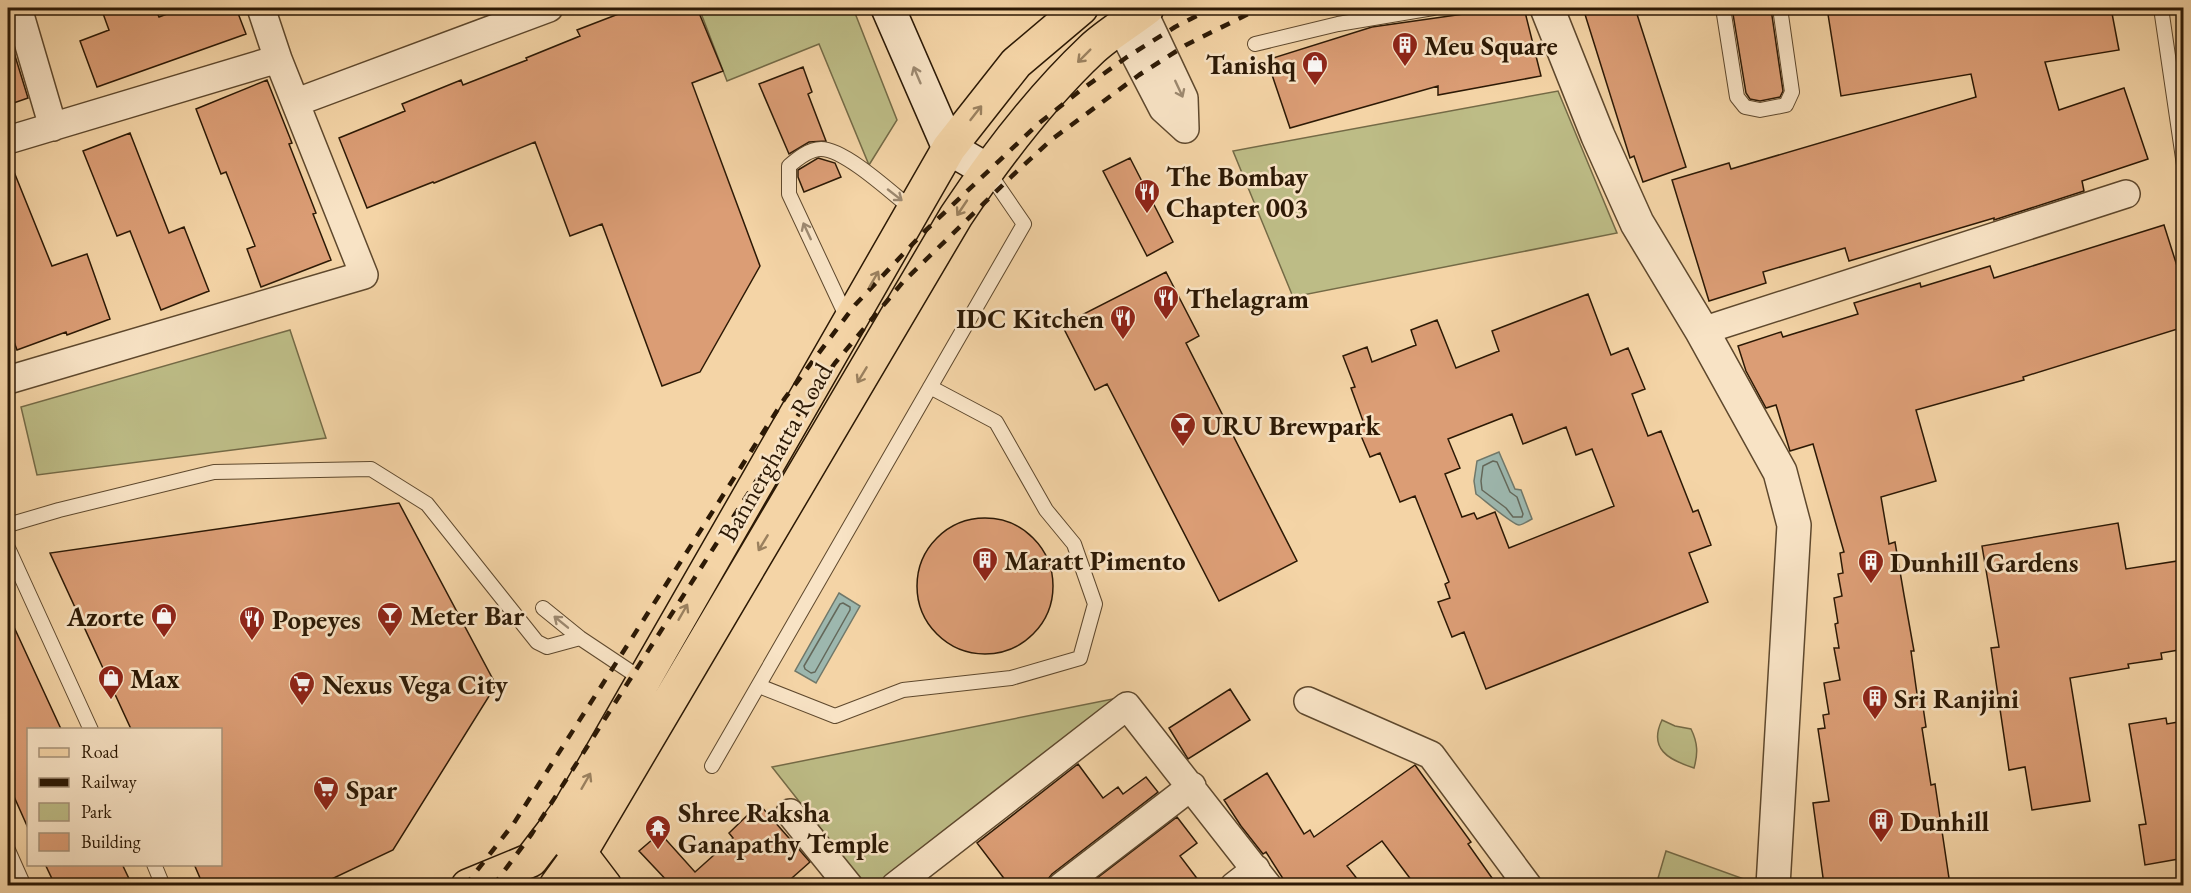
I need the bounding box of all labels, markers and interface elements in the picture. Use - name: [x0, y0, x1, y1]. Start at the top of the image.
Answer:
- place label: Meu Square: [1424, 28, 1558, 63]
- building icon: Meu Square: [1390, 30, 1420, 68]
- place label: Tanishq: [1206, 47, 1297, 82]
- one-way arrow: [1077, 49, 1091, 64]
- shop icon: Tanishq: [1300, 49, 1330, 87]
- one-way arrow: [911, 66, 922, 85]
- one-way arrow: [1174, 80, 1186, 98]
- one-way arrow: [970, 106, 983, 122]
- place label: The Bombay Chapter 003: [1166, 159, 1309, 225]
- restaurant icon: The Bombay Chapter 003: [1132, 177, 1162, 215]
- one-way arrow: [887, 189, 903, 202]
- one-way arrow: [956, 199, 968, 215]
- one-way arrow: [800, 223, 812, 241]
- one-way arrow: [868, 271, 880, 288]
- place label: Thelagram: [1186, 281, 1309, 316]
- restaurant icon: Thelagram: [1151, 283, 1181, 321]
- place label: IDC Kitchen: [956, 301, 1104, 336]
- restaurant icon: IDC Kitchen: [1108, 303, 1138, 341]
- street label: Bannerghatta Road: [710, 356, 841, 548]
- one-way arrow: [856, 366, 868, 383]
- place label: URU Brewpark: [1202, 408, 1381, 443]
- bar icon: URU Brewpark: [1168, 410, 1198, 448]
- one-way arrow: [757, 534, 769, 551]
- place label: Maratt Pimento: [1004, 543, 1186, 578]
- building icon: Maratt Pimento: [970, 545, 1000, 583]
- place label: Dunhill Gardens: [1890, 545, 2079, 580]
- building icon: Dunhill Gardens: [1856, 547, 1886, 585]
- place label: Meter Bar: [410, 598, 525, 633]
- place label: Azorte: [66, 599, 144, 634]
- bar icon: Meter Bar: [375, 600, 405, 638]
- shop icon: Azorte: [149, 601, 179, 639]
- place label: Popeyes: [272, 602, 361, 637]
- restaurant icon: Popeyes: [237, 604, 267, 642]
- one-way arrow: [677, 604, 689, 621]
- one-way arrow: [553, 616, 569, 629]
- place label: Max: [130, 661, 180, 696]
- shop icon: Max: [96, 663, 126, 701]
- place label: Nexus Vega City: [322, 667, 509, 702]
- supermarket icon: Nexus Vega City: [287, 669, 317, 707]
- place label: Sri Ranjini: [1894, 681, 2019, 716]
- building icon: Sri Ranjini: [1860, 683, 1890, 721]
- legend: [27, 728, 222, 866]
- text: Road: [81, 740, 120, 763]
- text: Railway: [81, 770, 137, 793]
- place label: Spar: [346, 772, 398, 807]
- one-way arrow: [580, 773, 592, 790]
- supermarket icon: Spar: [311, 774, 341, 812]
- place label: Shree Raksha Ganapathy Temple: [678, 795, 889, 861]
- text: Park: [81, 800, 112, 823]
- place label: Dunhill: [1900, 804, 1990, 839]
- building icon: Dunhill: [1866, 806, 1896, 844]
- temple icon: Shree Raksha Ganapathy Temple: [643, 813, 673, 851]
- text: Building: [81, 830, 141, 853]

